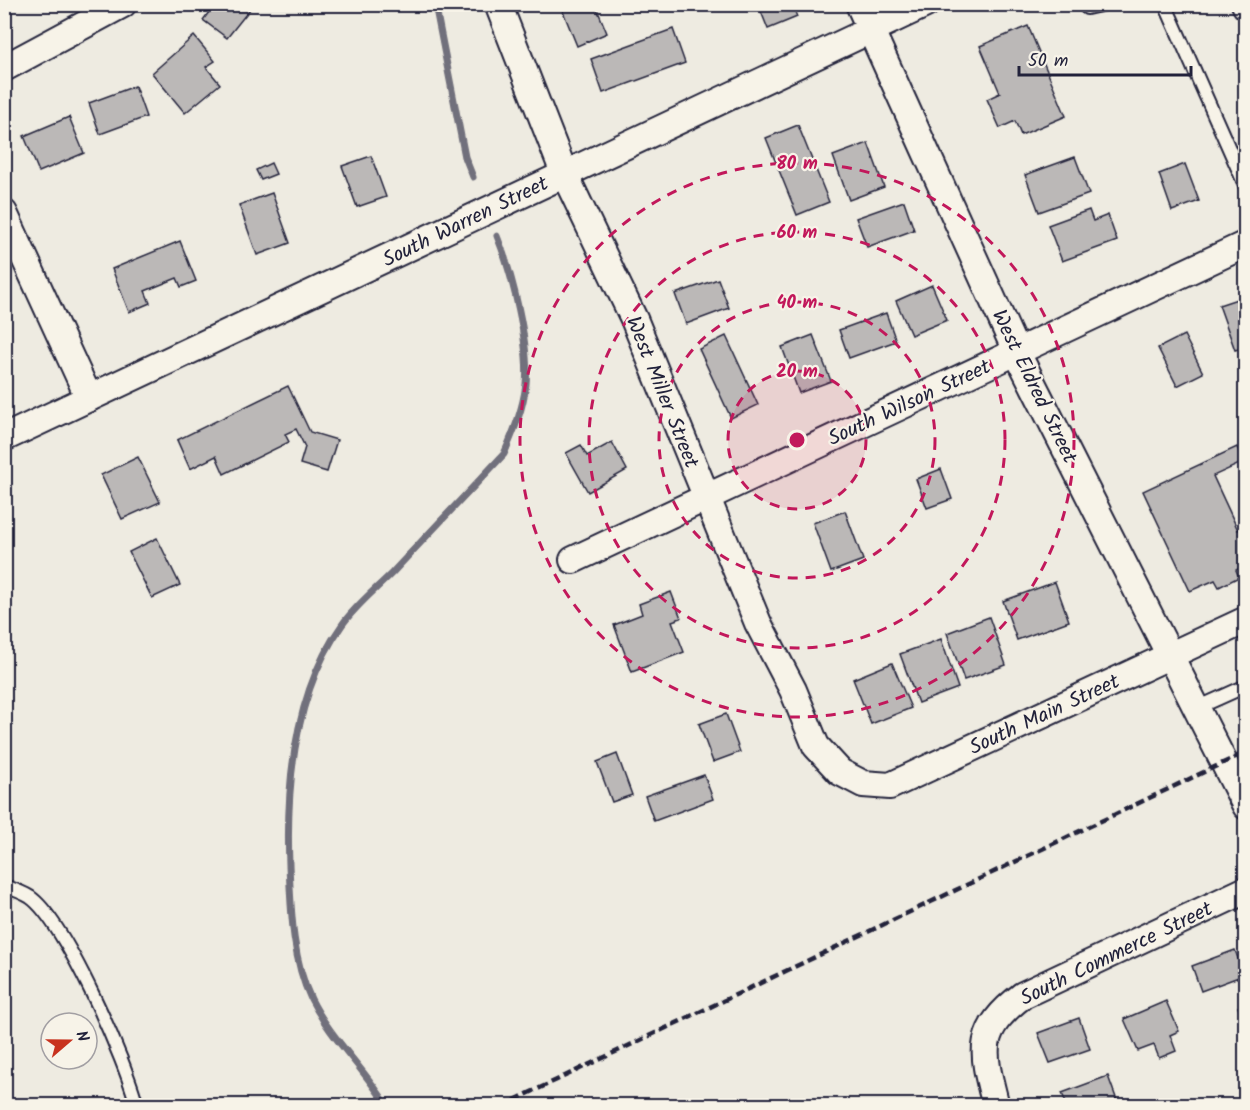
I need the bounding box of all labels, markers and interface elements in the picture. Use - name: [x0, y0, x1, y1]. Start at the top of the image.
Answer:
- scale bar: [1019, 39, 1192, 77]
- text: 50 m: [1028, 47, 1068, 76]
- text: 80 m: [776, 150, 818, 179]
- street label: South Warren Street: [377, 167, 555, 277]
- text: 60 m: [777, 219, 818, 248]
- text: 40 m: [777, 289, 818, 318]
- street label: West Eldred Street: [982, 304, 1086, 470]
- street label: West Miller Street: [616, 312, 707, 474]
- street label: South Wilson Street: [823, 351, 997, 456]
- text: 20 m: [776, 358, 818, 387]
- centre of rings: [787, 430, 807, 450]
- street label: South Main Street: [964, 666, 1126, 765]
- street label: South Commerce Street: [1015, 893, 1219, 1015]
- north arrow: [39, 1011, 99, 1071]
- text: N: [68, 1027, 95, 1045]

